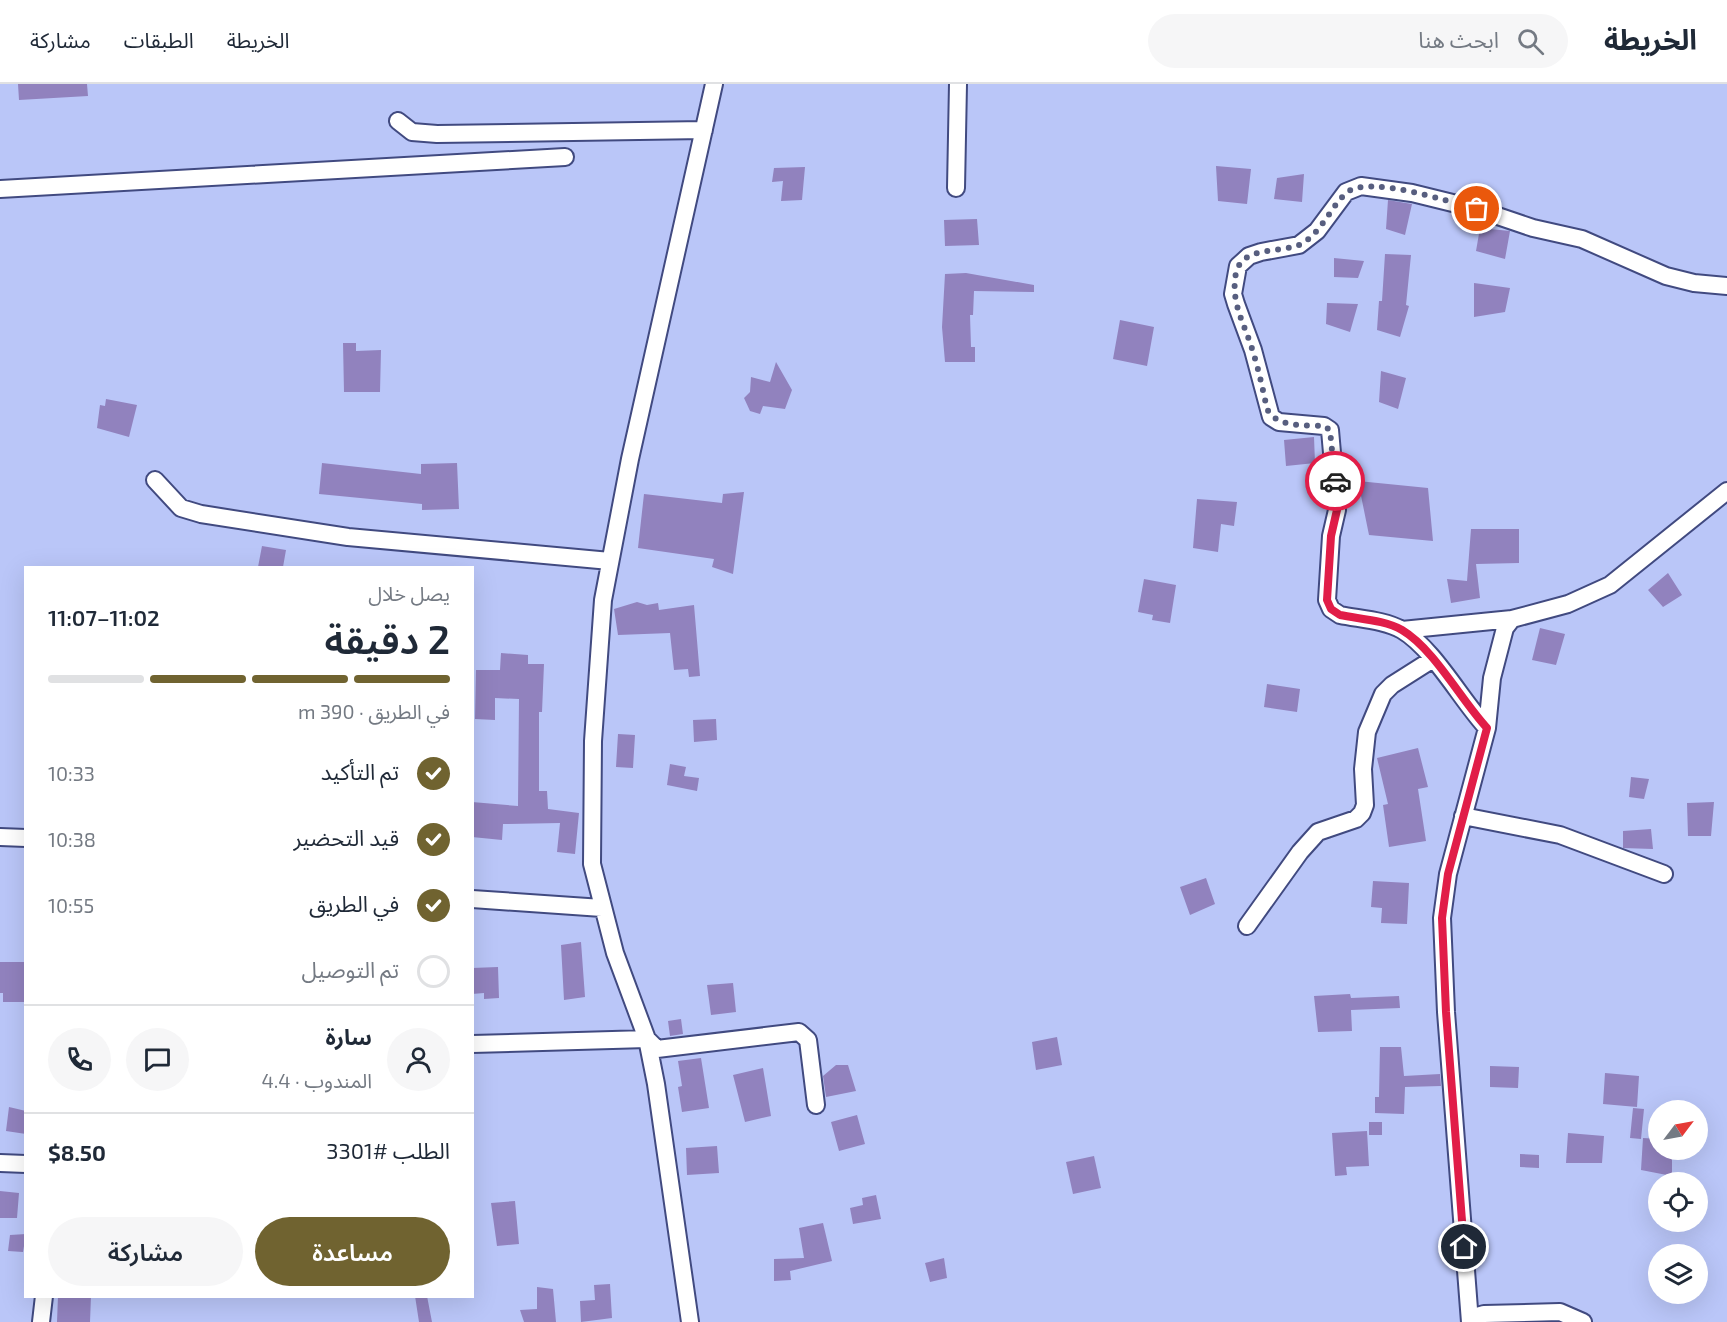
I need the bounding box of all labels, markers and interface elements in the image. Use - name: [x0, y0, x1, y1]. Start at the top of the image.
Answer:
- search box: [1148, 14, 1568, 68]
- text: الخريطة: [1604, 22, 1697, 56]
- icon: search: [1514, 25, 1547, 58]
- text: ابحث هنا: [1418, 26, 1499, 52]
- text: مشاركة: [30, 27, 91, 52]
- text: الطبقات: [124, 27, 194, 52]
- text: الخريطة: [227, 27, 290, 52]
- pin: [1451, 183, 1502, 234]
- icon: bag: [1460, 192, 1493, 225]
- courier: [1305, 451, 1365, 511]
- icon: car: [1319, 465, 1352, 498]
- text: يصل خلال: [368, 581, 450, 605]
- text: 11:02–11:07: [48, 604, 160, 630]
- text: 2 دقيقة: [324, 615, 450, 662]
- text: في الطريق · 390 m: [298, 699, 450, 723]
- icon: check: [417, 757, 450, 790]
- text: تم التأكيد: [321, 758, 399, 784]
- text: 10:33: [48, 761, 95, 785]
- icon: check: [417, 823, 450, 856]
- text: قيد التحضير: [293, 824, 399, 850]
- text: 10:38: [48, 827, 96, 851]
- icon: check: [417, 889, 450, 922]
- text: في الطريق: [309, 890, 399, 916]
- text: 10:55: [48, 893, 94, 917]
- text: تم التوصيل: [301, 956, 399, 982]
- text: سارة: [326, 1023, 372, 1049]
- button: phone: [48, 1028, 111, 1091]
- button: chat: [126, 1028, 189, 1091]
- button: person: [387, 1028, 450, 1091]
- text: المندوب · 4.4: [262, 1068, 372, 1092]
- north arrow: [1648, 1100, 1708, 1160]
- map controls: [1648, 1100, 1708, 1304]
- text: الطلب #3301: [326, 1137, 450, 1163]
- text: $8.50: [48, 1139, 106, 1165]
- button: locate: [1648, 1172, 1708, 1232]
- button: مشاركة: [48, 1217, 243, 1286]
- button: مساعدة: [255, 1217, 450, 1286]
- pin: [1438, 1221, 1489, 1272]
- icon: home: [1447, 1230, 1480, 1263]
- button: layers: [1648, 1244, 1708, 1304]

